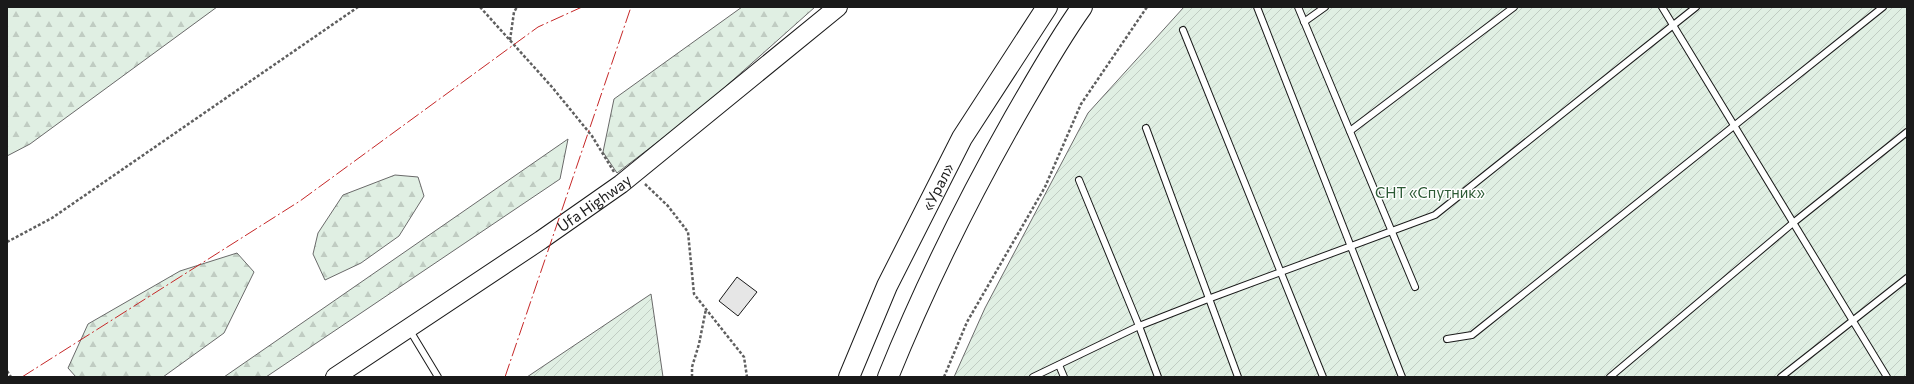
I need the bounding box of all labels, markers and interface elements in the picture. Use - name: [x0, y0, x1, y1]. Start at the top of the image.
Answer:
- street label: «Урал»: [918, 159, 957, 213]
- street label: Ufa Highway: [553, 170, 635, 235]
- park label: СНТ «Спутник»: [1375, 183, 1485, 201]

